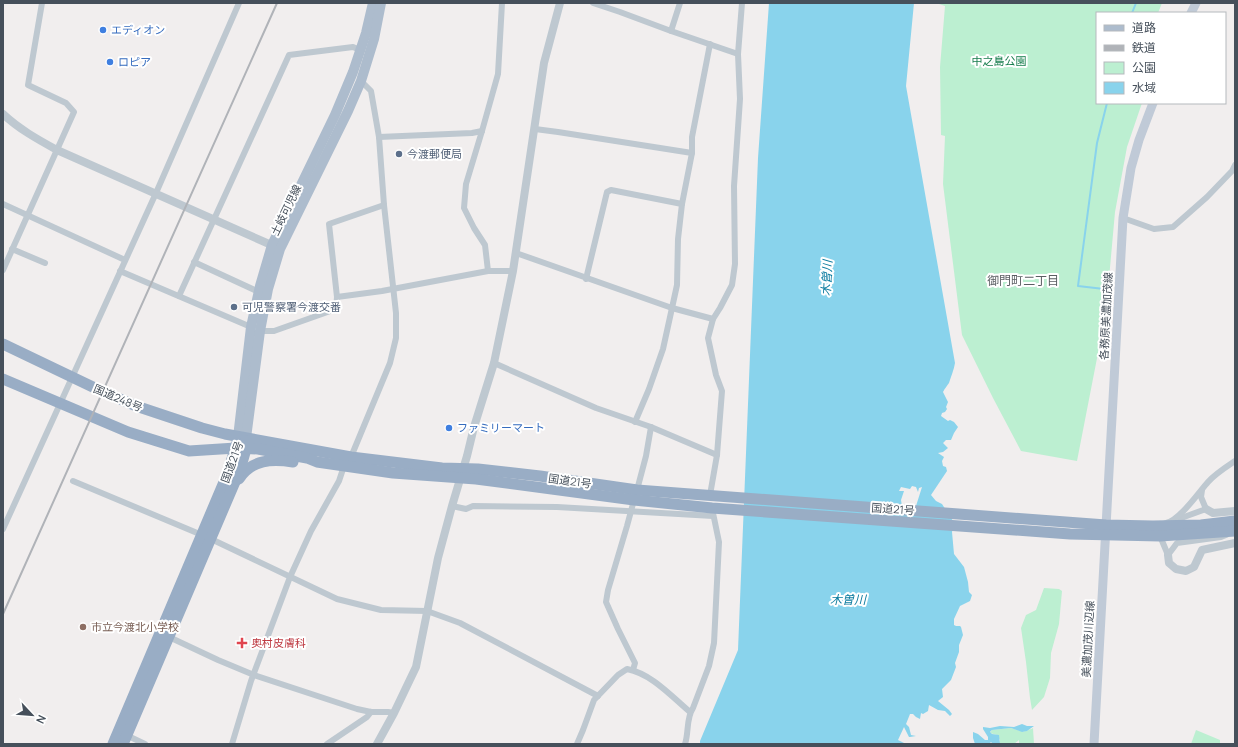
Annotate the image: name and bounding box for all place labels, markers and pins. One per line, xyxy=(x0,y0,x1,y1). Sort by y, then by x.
place label: エディオン xyxy=(111,22,165,37)
marker: エディオン xyxy=(98,25,108,35)
place label: ロピア xyxy=(118,54,151,69)
marker: ロピア xyxy=(105,57,115,67)
place label: 今渡郵便局 xyxy=(407,146,462,161)
marker: 今渡郵便局 xyxy=(394,149,404,159)
place label: 可児警察署今渡交番 xyxy=(242,299,341,314)
marker: 可児警察署今渡交番 xyxy=(229,302,239,312)
place label: ファミリーマート xyxy=(457,420,545,435)
marker: ファミリーマート xyxy=(444,423,454,433)
place label: 市立今渡北小学校 xyxy=(91,619,179,634)
marker: 市立今渡北小学校 xyxy=(78,622,88,632)
place label: 奥村皮膚科 xyxy=(251,635,306,650)
marker: 奥村皮膚科 xyxy=(236,637,248,649)

